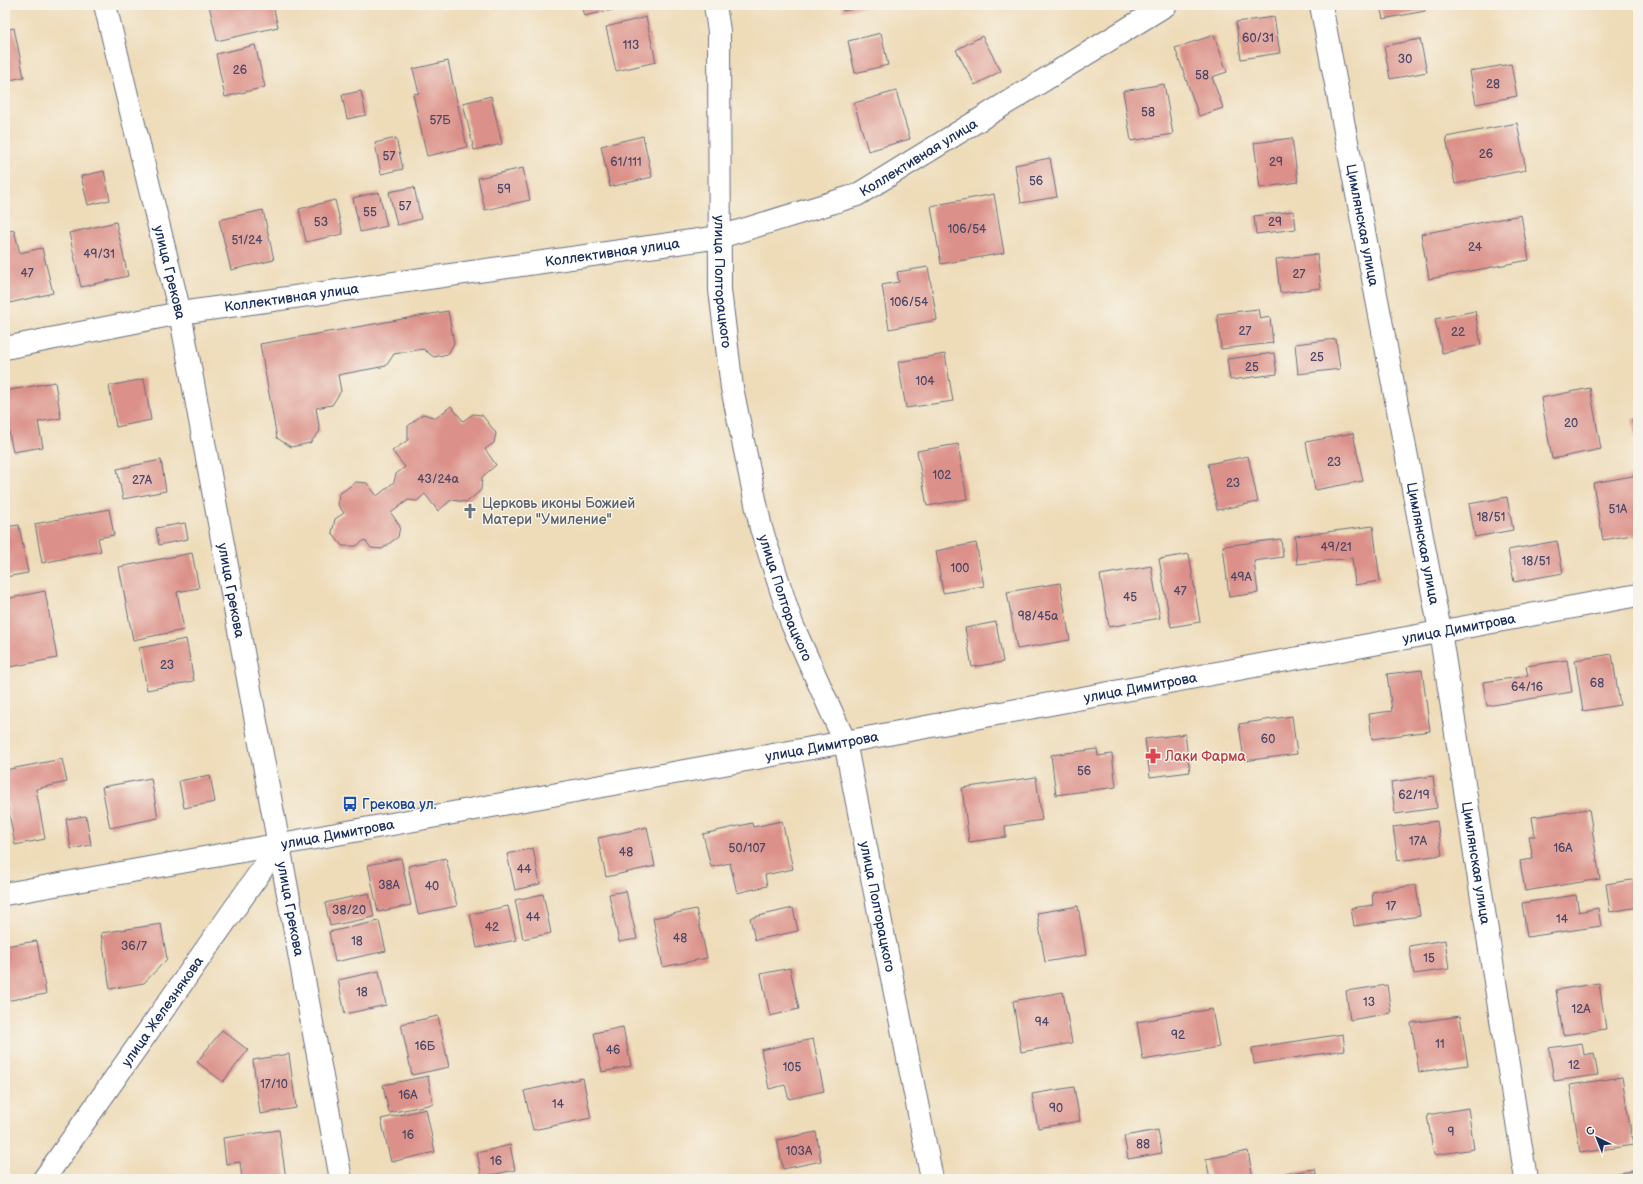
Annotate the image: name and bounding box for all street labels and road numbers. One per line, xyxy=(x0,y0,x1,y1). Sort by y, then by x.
street label: Коллективная улица xyxy=(856,115,981,201)
street label: Цимлянская улица xyxy=(1342,163,1382,288)
street label: улица Полторацкого xyxy=(711,215,735,349)
street label: улица Грекова xyxy=(150,224,189,321)
street label: Коллективная улица xyxy=(544,235,681,271)
street label: Коллективная улица xyxy=(223,280,361,316)
street label: Цимлянская улица xyxy=(1403,481,1443,607)
street label: улица Полторацкого xyxy=(755,533,816,664)
street label: улица Грекова xyxy=(214,542,248,640)
street label: улица Димитрова xyxy=(1401,610,1518,647)
street label: улица Димитрова xyxy=(1082,669,1199,707)
street label: улица Димитрова xyxy=(764,728,880,765)
street label: Цимлянская улица xyxy=(1458,800,1494,926)
street label: улица Димитрова xyxy=(280,816,396,853)
street label: улица Полторацкого xyxy=(856,840,899,974)
street label: улица Грекова xyxy=(273,860,308,958)
street label: улица Железнякова xyxy=(118,953,208,1070)

